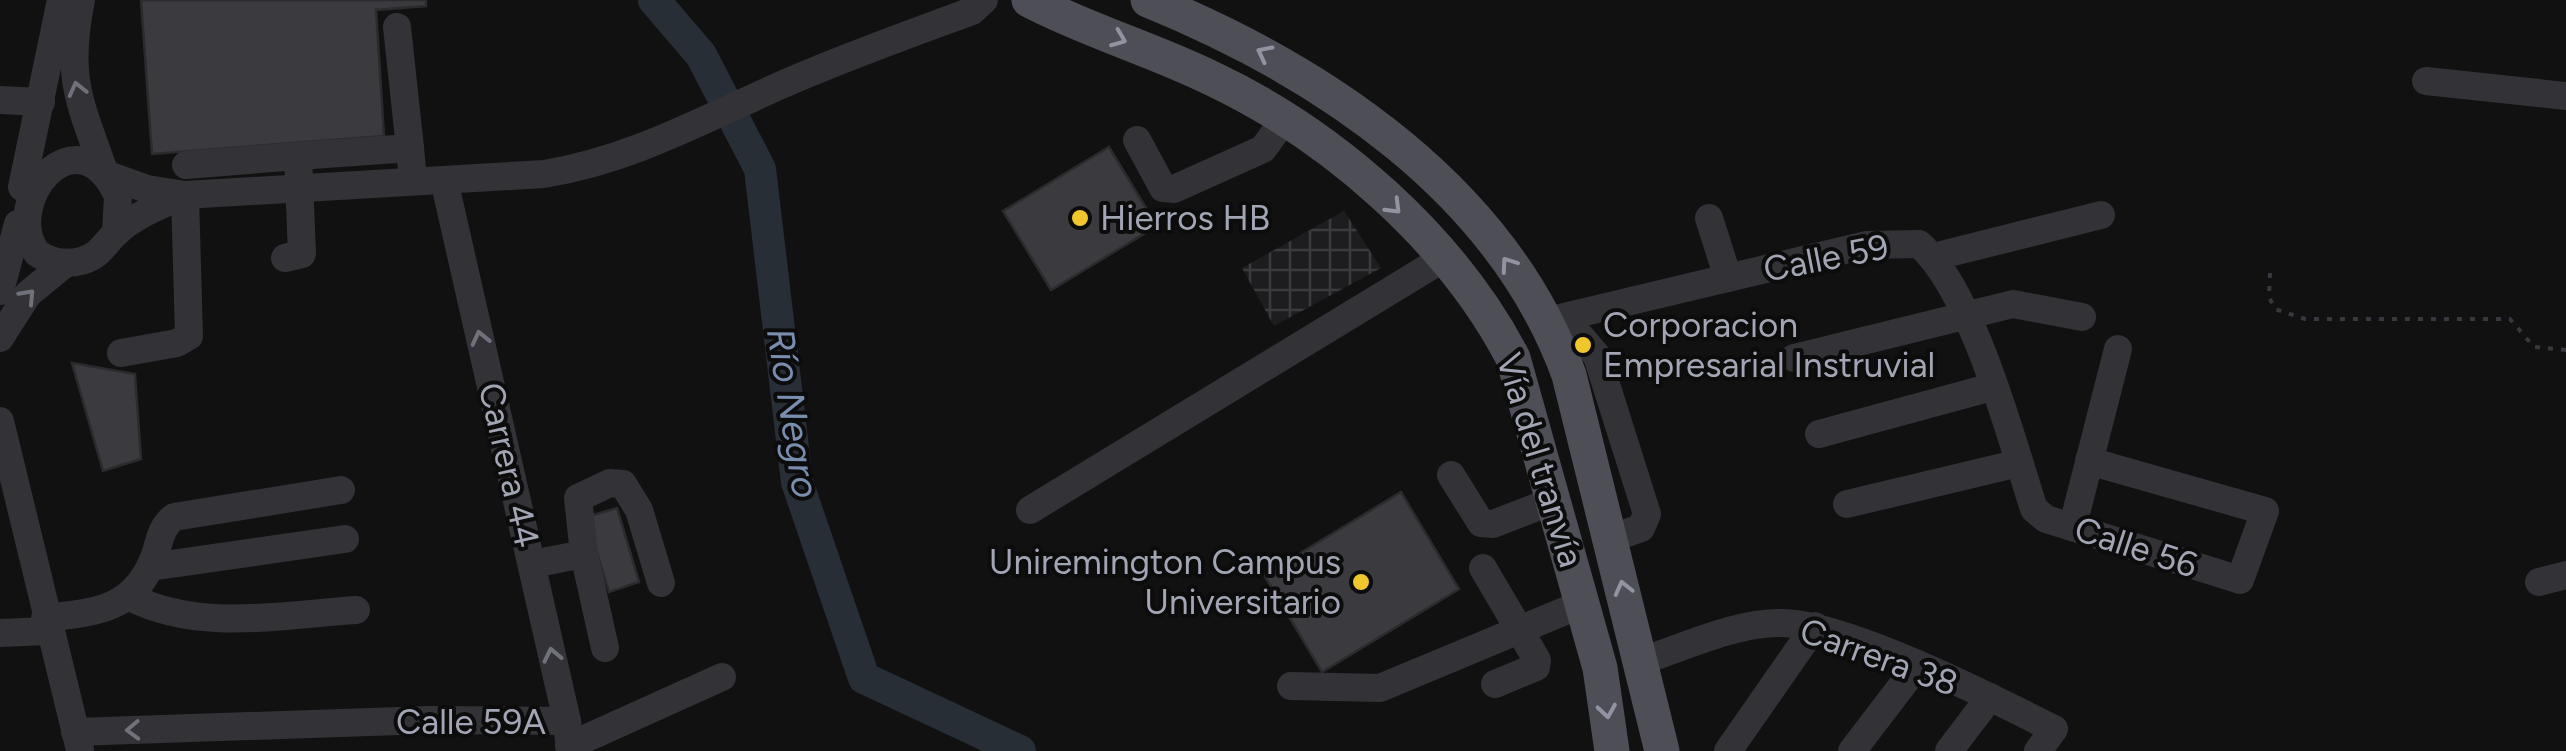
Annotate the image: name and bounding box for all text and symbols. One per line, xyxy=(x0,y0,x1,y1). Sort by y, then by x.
one-way arrow xyxy=(1109,27,1127,47)
one-way arrow xyxy=(1257,46,1275,65)
one-way arrow xyxy=(68,81,89,98)
one-way arrow xyxy=(1382,196,1400,214)
place label: Hierros HB xyxy=(1100,197,1270,239)
marker: Hierros HB xyxy=(1069,207,1091,229)
street label: Calle 59 xyxy=(1760,225,1892,291)
one-way arrow xyxy=(1502,256,1520,275)
one-way arrow xyxy=(16,290,34,308)
place label: Corporacion Empresarial Instruvial xyxy=(1603,304,1935,386)
water label: Río Negro xyxy=(757,325,829,501)
one-way arrow xyxy=(471,330,492,347)
marker: Corporacion Empresarial Instruvial xyxy=(1572,334,1594,356)
street label: Vía del tranvía xyxy=(1488,348,1592,572)
street label: Carrera 44 xyxy=(470,379,548,551)
street label: Calle 56 xyxy=(2070,508,2202,586)
place label: Uniremington Campus Universitario xyxy=(989,541,1341,623)
marker: Uniremington Campus Universitario xyxy=(1350,571,1372,593)
one-way arrow xyxy=(1614,580,1635,597)
street label: Carrera 38 xyxy=(1794,609,1964,705)
one-way arrow xyxy=(543,647,564,664)
street label: Calle 59A xyxy=(396,701,546,743)
one-way arrow xyxy=(1596,703,1617,719)
one-way arrow xyxy=(124,720,140,741)

